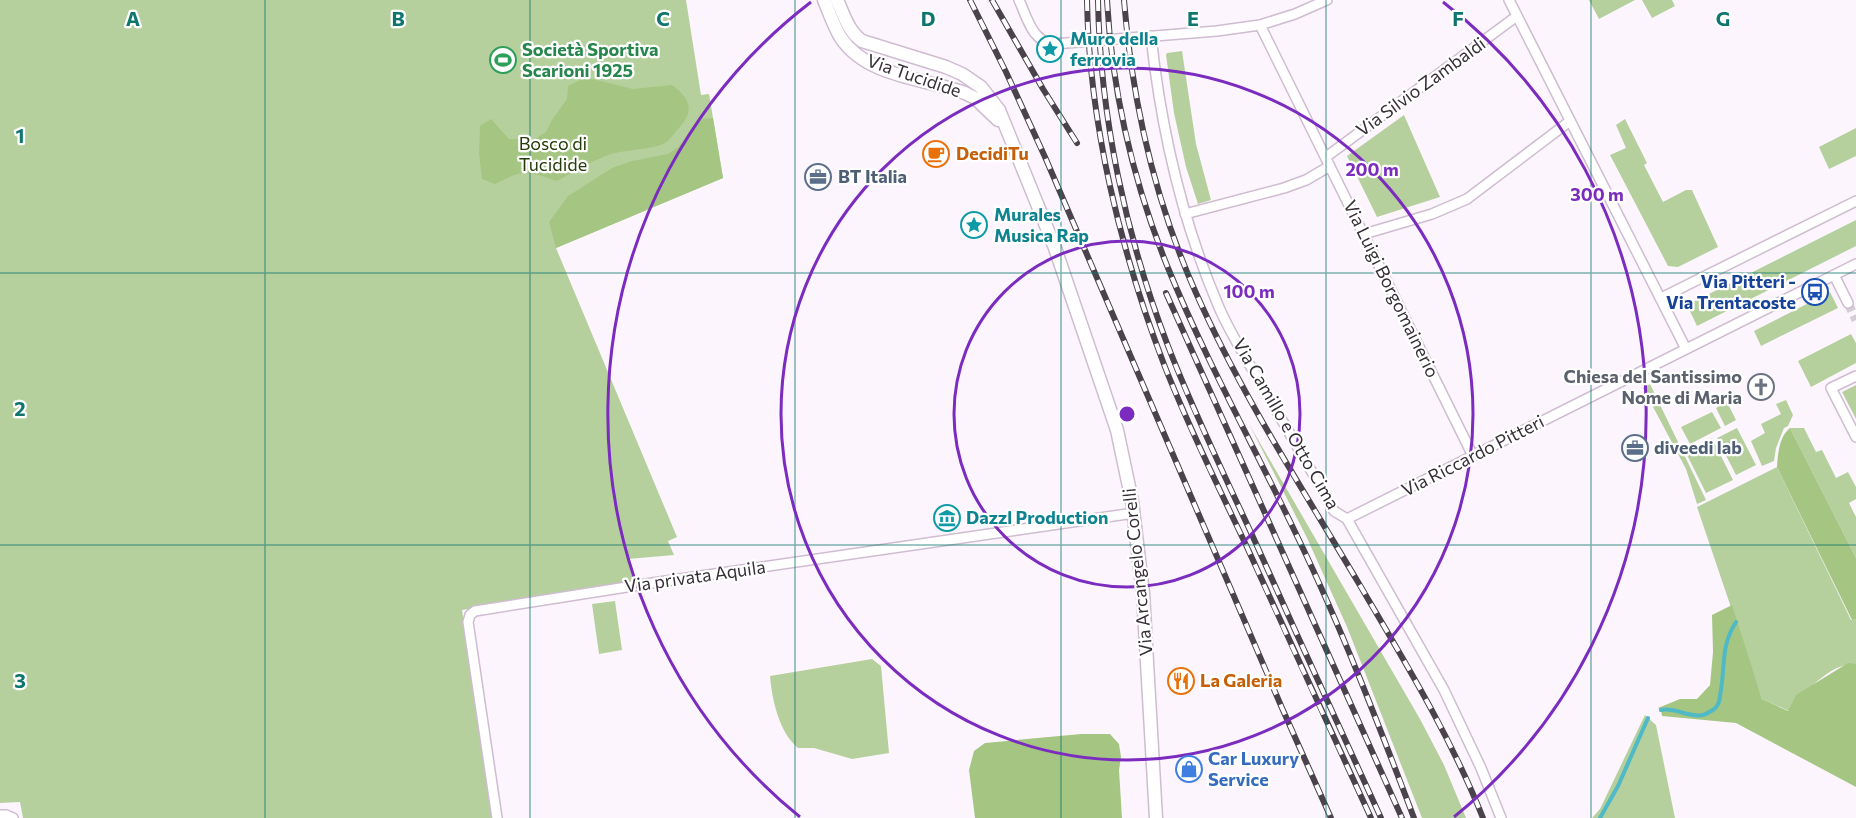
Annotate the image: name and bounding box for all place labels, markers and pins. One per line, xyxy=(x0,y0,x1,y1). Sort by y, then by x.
place label: Muro della ferrovia xyxy=(1070,27,1158,70)
place icon: Muro della ferrovia xyxy=(1035,34,1065,64)
place label: Società Sportiva Scarioni 1925 xyxy=(522,38,658,81)
sports icon: Società Sportiva Scarioni 1925 xyxy=(488,45,518,75)
cafe icon: DecidiTu xyxy=(921,139,951,169)
place label: DecidiTu xyxy=(956,142,1029,164)
office icon: BT Italia xyxy=(803,162,833,192)
place label: BT Italia xyxy=(838,165,907,187)
place label: Murales Musica Rap xyxy=(994,203,1089,246)
place icon: Murales Musica Rap xyxy=(959,210,989,240)
place label: Via Pitteri - Via Trentacoste xyxy=(1666,270,1796,313)
bus stop icon: Via Pitteri - Via Trentacoste xyxy=(1800,277,1830,307)
place label: Chiesa del Santissimo Nome di Maria xyxy=(1564,365,1742,408)
church icon: Chiesa del Santissimo Nome di Maria xyxy=(1746,372,1776,402)
centre of rings xyxy=(1117,404,1137,424)
office icon: diveedi lab xyxy=(1620,433,1650,463)
place label: diveedi lab xyxy=(1654,436,1742,458)
museum icon: Dazzl Production xyxy=(932,503,962,533)
place label: Dazzl Production xyxy=(966,506,1109,528)
restaurant icon: La Galeria xyxy=(1166,666,1196,696)
place label: La Galeria xyxy=(1200,669,1282,691)
place label: Car Luxury Service xyxy=(1208,747,1299,790)
shop icon: Car Luxury Service xyxy=(1174,754,1204,784)

